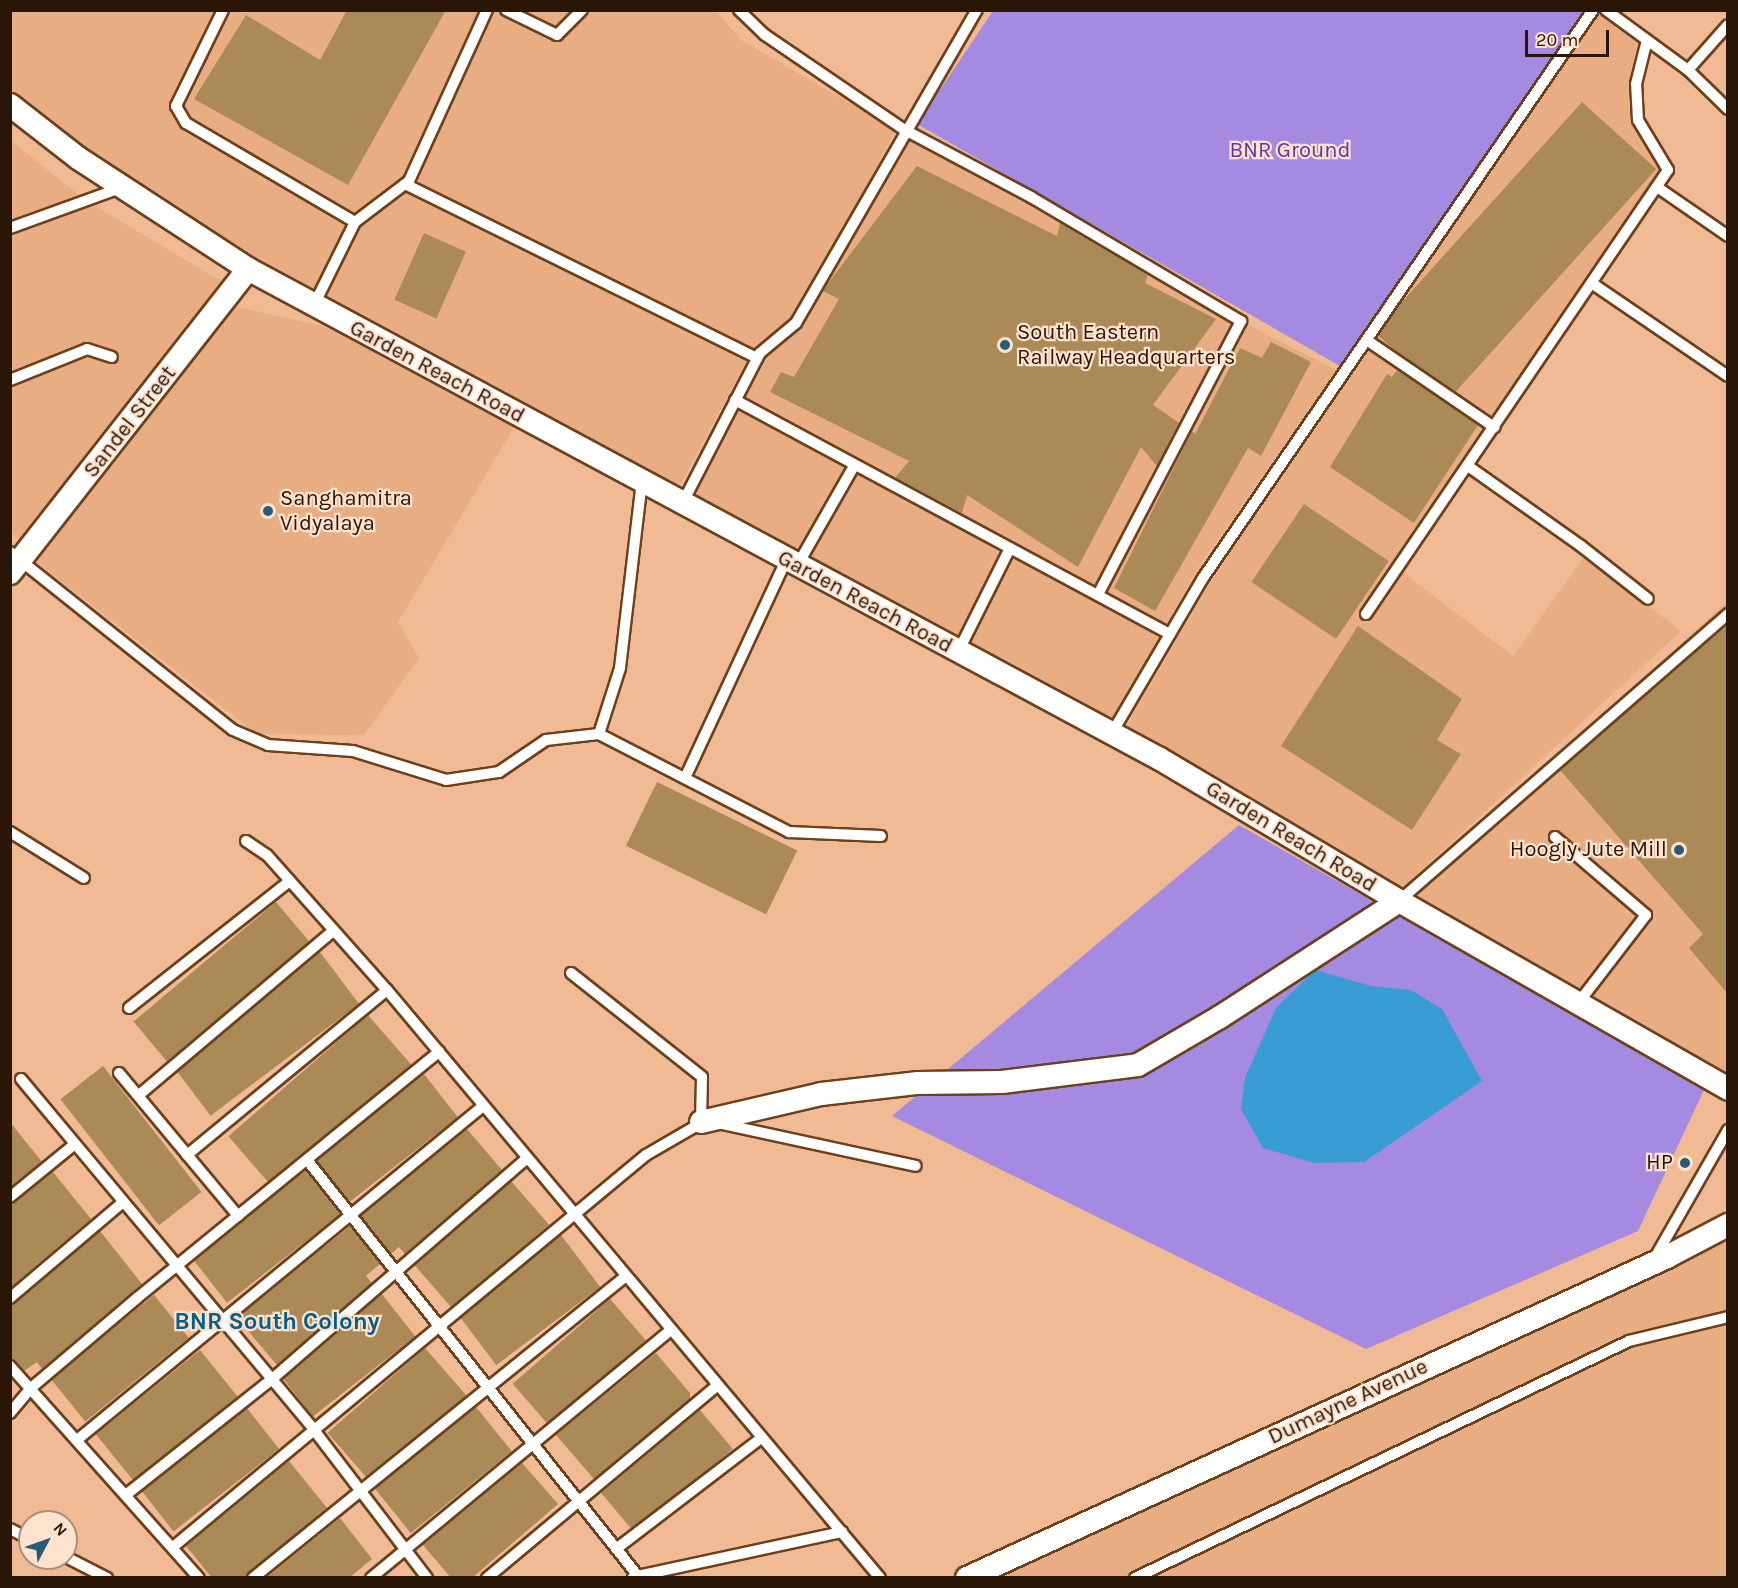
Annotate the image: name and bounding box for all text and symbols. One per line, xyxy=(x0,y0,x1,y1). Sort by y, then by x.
scale bar xyxy=(1528,18,1612,56)
text: 20 m xyxy=(1536,29,1578,51)
park label: BNR Ground xyxy=(1229,138,1351,164)
street label: Garden Reach Road xyxy=(345,315,529,429)
place label: South Eastern Railway Headquarters xyxy=(1017,319,1235,370)
marker: South Eastern Railway Headquarters xyxy=(998,338,1012,352)
street label: Sandel Street xyxy=(78,361,182,483)
place label: Sanghamitra Vidyalaya xyxy=(280,485,412,536)
marker: Sanghamitra Vidyalaya xyxy=(261,504,275,518)
street label: Garden Reach Road xyxy=(773,545,957,659)
street label: Garden Reach Road xyxy=(1201,776,1381,898)
place label: Hoogly Jute Mill xyxy=(1510,837,1667,863)
marker: Hoogly Jute Mill xyxy=(1672,843,1686,857)
place label: HP xyxy=(1646,1150,1673,1176)
marker: HP xyxy=(1678,1156,1692,1170)
district label: BNR South Colony xyxy=(174,1308,380,1336)
street label: Dumayne Avenue xyxy=(1264,1353,1432,1451)
north arrow xyxy=(18,1510,78,1570)
text: N xyxy=(50,1519,71,1540)

